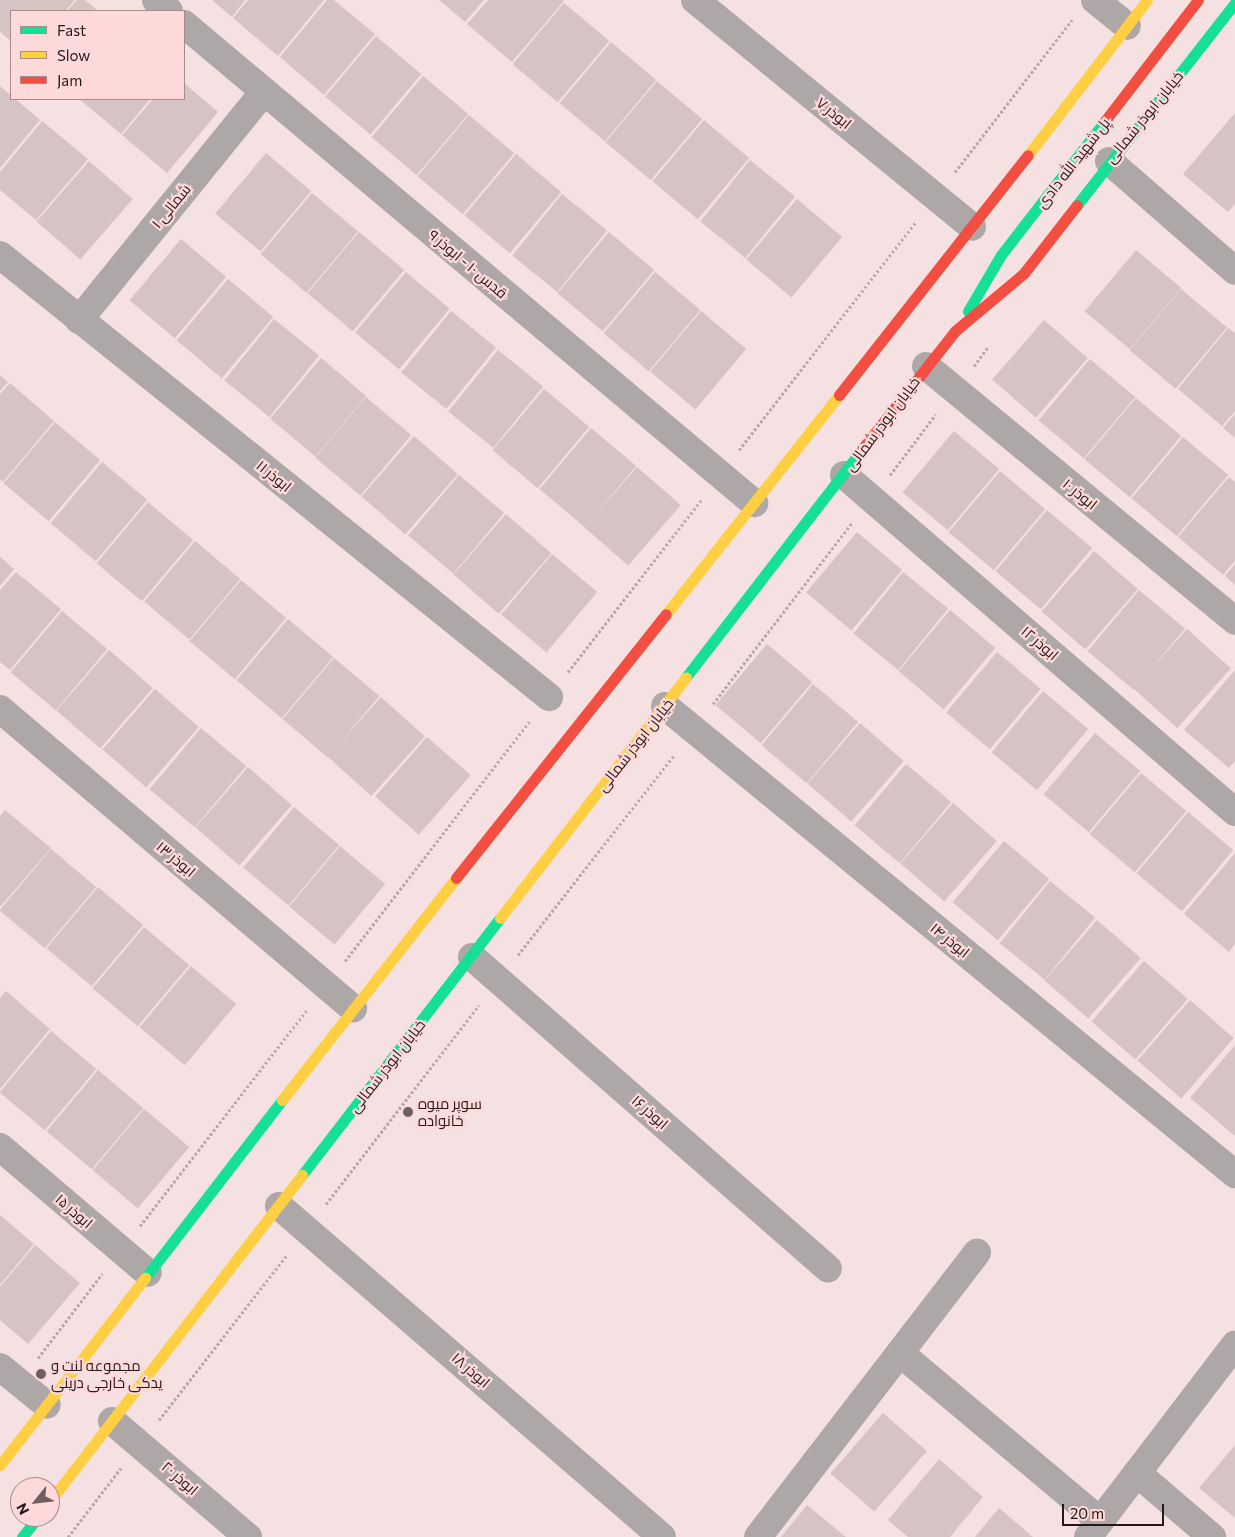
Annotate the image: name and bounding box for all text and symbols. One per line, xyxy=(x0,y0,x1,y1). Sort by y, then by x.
legend xyxy=(10,10,185,100)
text: Fast xyxy=(57,21,86,39)
text: Slow xyxy=(57,46,90,64)
street label: خیابان ابوذر شمالی xyxy=(1101,67,1187,167)
text: Jam xyxy=(57,71,82,89)
street label: ابوذر ۷ xyxy=(813,93,855,133)
street label: پل شهید الله دادی xyxy=(1032,114,1114,212)
street label: شمالی ۱ xyxy=(148,180,194,232)
street label: قدس ۱۰ - ابوذر ۹ xyxy=(425,226,511,302)
street label: خیابان ابوذر شمالی xyxy=(841,373,923,475)
street label: ابوذر ۱۱ xyxy=(253,456,295,496)
street label: ابوذر ۱۰ xyxy=(1059,475,1101,513)
street label: ابوذر ۱۲ xyxy=(1018,622,1062,664)
street label: خیابان ابوذر شمالی xyxy=(593,695,677,795)
street label: ابوذر ۱۳ xyxy=(153,837,199,881)
street label: ابوذر ۱۴ xyxy=(927,919,973,961)
street label: خیابان ابوذر شمالی xyxy=(345,1016,429,1116)
street label: ابوذر ۱۶ xyxy=(628,1091,672,1133)
place label: سوپر میوه خانواده xyxy=(418,1094,482,1129)
marker: سوپر میوه خانواده xyxy=(402,1106,414,1118)
street label: ابوذر ۱۵ xyxy=(52,1190,96,1232)
street label: ابوذر ۱۸ xyxy=(448,1349,494,1391)
place label: مجموعه لنت و یدکی خارجی درینی xyxy=(51,1356,163,1391)
marker: مجموعه لنت و یدکی خارجی درینی xyxy=(35,1368,47,1380)
street label: ابوذر ۲۰ xyxy=(158,1457,202,1499)
north arrow xyxy=(10,1477,60,1527)
scale bar xyxy=(1065,1494,1168,1526)
text: N xyxy=(12,1500,32,1518)
text: 20 m xyxy=(1070,1504,1104,1522)

